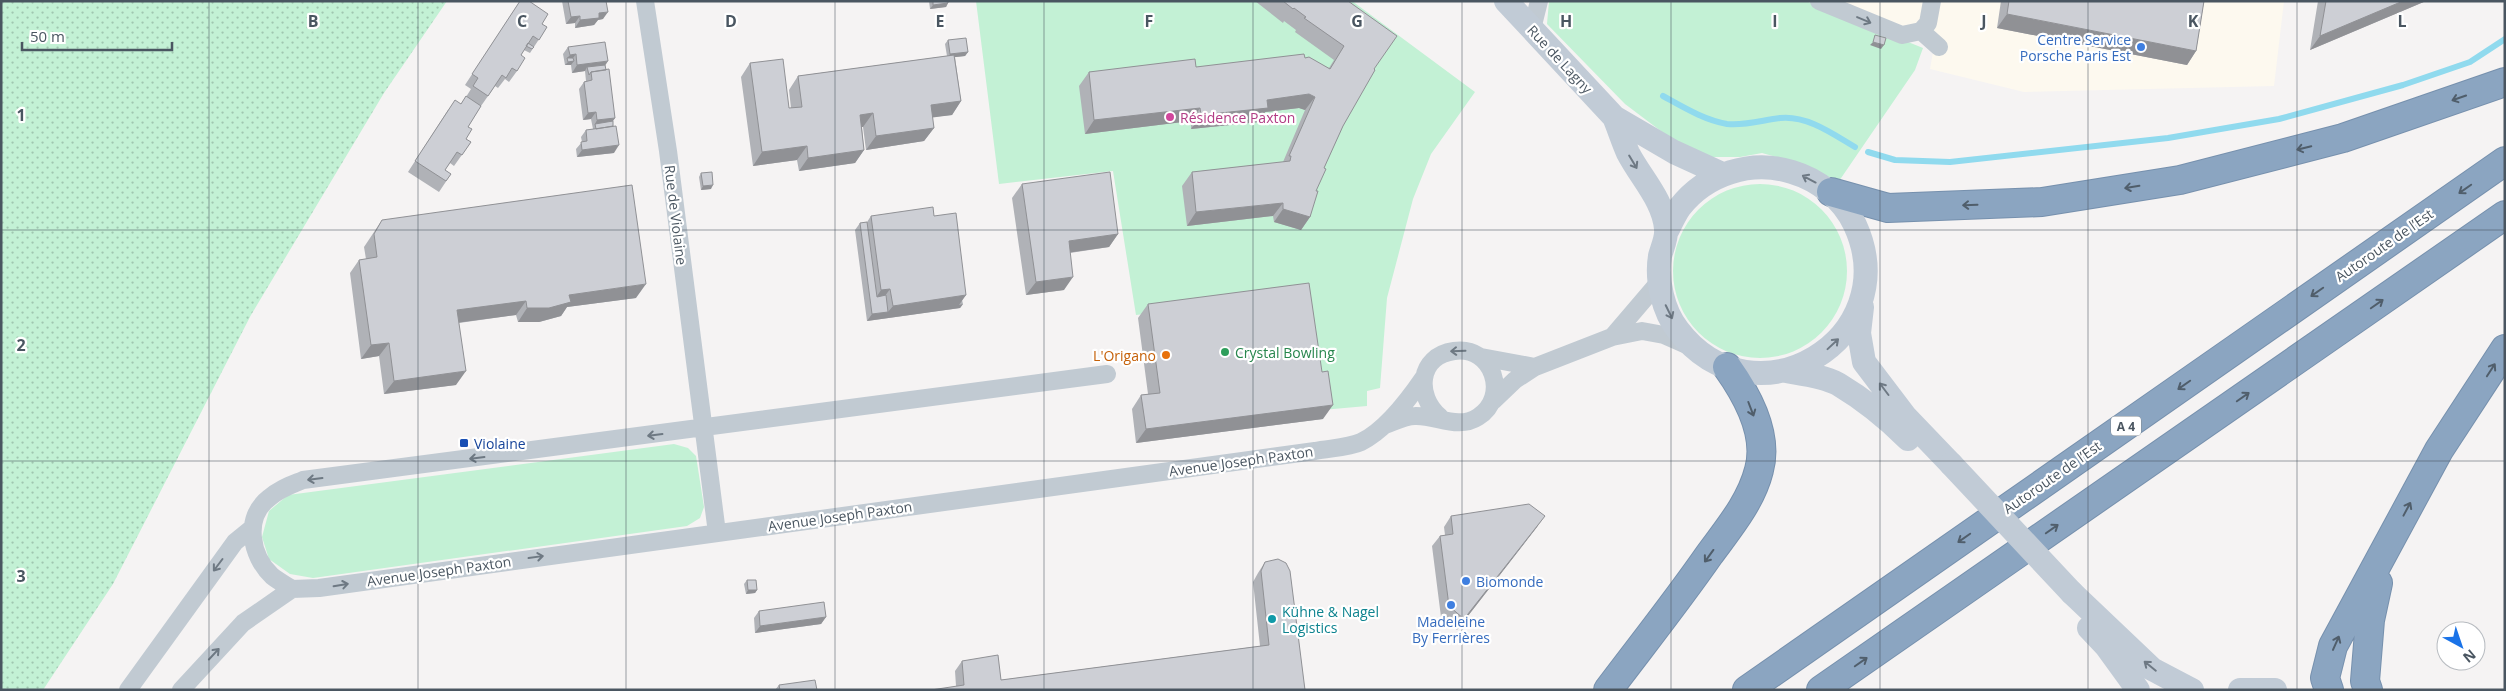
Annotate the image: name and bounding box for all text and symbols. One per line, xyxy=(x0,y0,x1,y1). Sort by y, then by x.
text: B xyxy=(308,10,318,32)
text: C xyxy=(517,10,527,32)
text: D xyxy=(725,10,737,32)
text: E xyxy=(936,10,945,32)
text: F xyxy=(1145,10,1153,32)
text: G xyxy=(1351,10,1363,32)
text: H xyxy=(1560,10,1572,32)
text: I xyxy=(1772,10,1778,32)
text: J xyxy=(1979,10,1987,32)
text: K xyxy=(2188,10,2199,32)
text: L xyxy=(2397,10,2407,32)
one-way arrow xyxy=(1857,16,1872,25)
scale bar xyxy=(22,20,172,52)
street label: Rue de Lagny xyxy=(1523,21,1597,98)
text: 50 m xyxy=(30,26,65,46)
place label: Centre Service Porsche Paris Est xyxy=(2020,30,2131,65)
marker: Centre Service Porsche Paris Est xyxy=(2135,41,2147,53)
one-way arrow xyxy=(2451,94,2467,103)
text: 1 xyxy=(16,104,26,126)
place label: Résidence Paxton xyxy=(1180,108,1295,127)
marker: Résidence Paxton xyxy=(1164,111,1176,123)
one-way arrow xyxy=(2297,144,2313,153)
one-way arrow xyxy=(1629,154,1639,168)
street label: Rue de Violaine xyxy=(660,164,692,266)
one-way arrow xyxy=(1802,174,1817,183)
one-way arrow xyxy=(2124,183,2140,193)
one-way arrow xyxy=(2458,184,2472,194)
one-way arrow xyxy=(1963,200,1979,209)
street label: Autoroute de l’Est xyxy=(2331,204,2437,286)
one-way arrow xyxy=(2310,287,2324,297)
one-way arrow xyxy=(2370,299,2384,309)
one-way arrow xyxy=(1664,305,1674,320)
text: 2 xyxy=(16,334,26,356)
one-way arrow xyxy=(1827,338,1839,350)
place label: Crystal Bowling xyxy=(1235,343,1335,362)
place label: L'Origano xyxy=(1093,346,1156,365)
marker: Crystal Bowling xyxy=(1219,346,1231,358)
one-way arrow xyxy=(1450,346,1466,356)
marker: L'Origano xyxy=(1160,349,1172,361)
one-way arrow xyxy=(2486,364,2496,378)
one-way arrow xyxy=(2177,380,2191,390)
one-way arrow xyxy=(1879,382,1889,396)
one-way arrow xyxy=(2236,392,2250,402)
one-way arrow xyxy=(1747,401,1756,417)
road number: A 4 xyxy=(2111,416,2141,436)
one-way arrow xyxy=(647,430,663,440)
place label: Violaine xyxy=(474,434,526,453)
street label: Autoroute de l’Est xyxy=(1999,436,2105,518)
marker: Violaine xyxy=(458,437,470,449)
street label: Avenue Joseph Paxton xyxy=(1168,441,1314,481)
one-way arrow xyxy=(469,453,485,463)
one-way arrow xyxy=(308,474,324,484)
street label: Avenue Joseph Paxton xyxy=(767,496,913,536)
one-way arrow xyxy=(2402,502,2412,517)
one-way arrow xyxy=(2045,524,2059,534)
one-way arrow xyxy=(1958,533,1972,543)
one-way arrow xyxy=(1704,549,1714,563)
street label: Avenue Joseph Paxton xyxy=(366,551,512,591)
one-way arrow xyxy=(528,552,544,562)
one-way arrow xyxy=(213,558,223,572)
text: 3 xyxy=(16,565,26,587)
place label: Biomonde xyxy=(1476,572,1544,591)
marker: Biomonde xyxy=(1460,575,1472,587)
one-way arrow xyxy=(332,580,348,590)
marker: Madeleine By Ferrières xyxy=(1445,599,1457,611)
place label: Kühne & Nagel Logistics xyxy=(1282,602,1379,637)
place label: Madeleine By Ferrières xyxy=(1412,612,1490,647)
marker: Kühne & Nagel Logistics xyxy=(1266,613,1278,625)
north arrow xyxy=(2436,621,2486,671)
one-way arrow xyxy=(2331,636,2341,651)
text: N xyxy=(2459,645,2480,667)
one-way arrow xyxy=(208,647,220,660)
one-way arrow xyxy=(1854,657,1868,667)
one-way arrow xyxy=(2143,660,2156,671)

